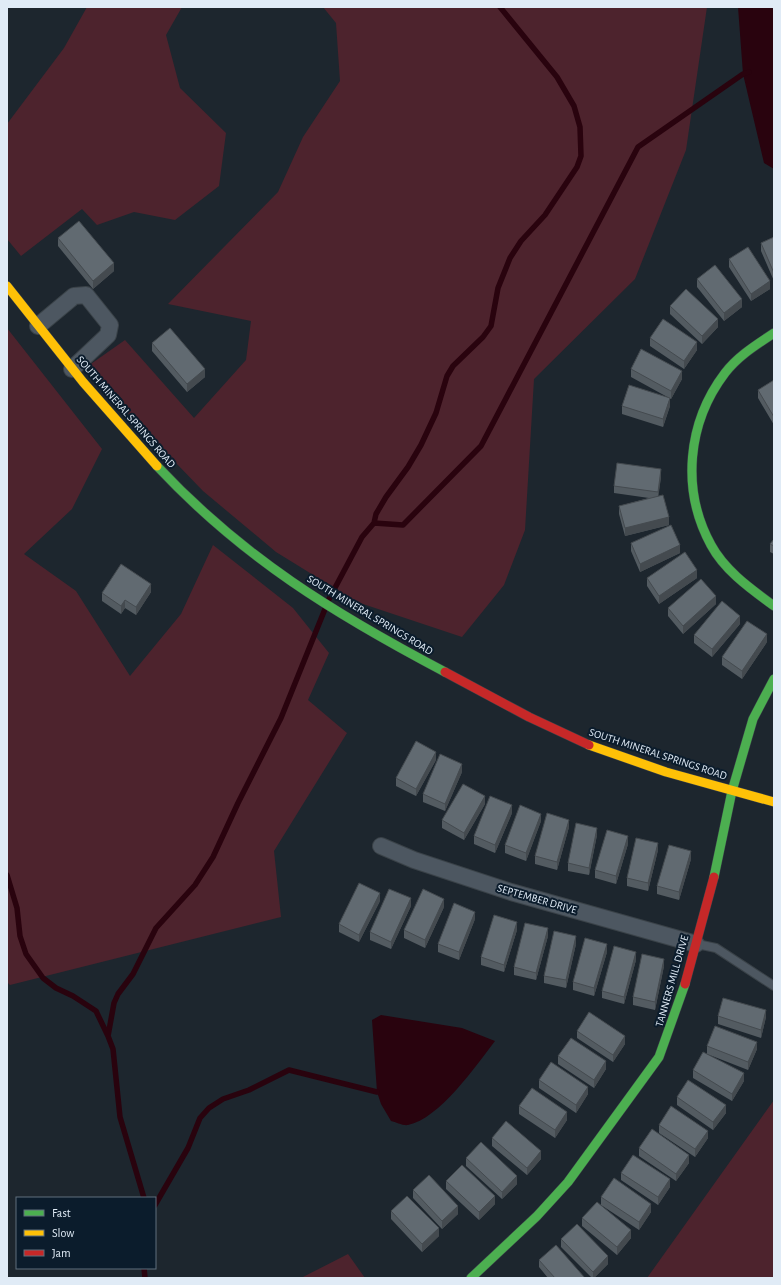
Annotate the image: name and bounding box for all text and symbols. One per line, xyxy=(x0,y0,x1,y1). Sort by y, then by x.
street label: SOUTH MINERAL SPRINGS ROAD xyxy=(75,354,177,470)
street label: SOUTH MINERAL SPRINGS ROAD xyxy=(305,573,435,657)
street label: SOUTH MINERAL SPRINGS ROAD xyxy=(588,726,728,782)
street label: SEPTEMBER DRIVE xyxy=(496,882,579,916)
street label: TANNERS MILL DRIVE xyxy=(654,933,691,1028)
legend xyxy=(16,1197,156,1269)
text: Fast xyxy=(52,1207,71,1219)
text: Slow xyxy=(52,1227,74,1239)
text: Jam xyxy=(52,1247,71,1259)

